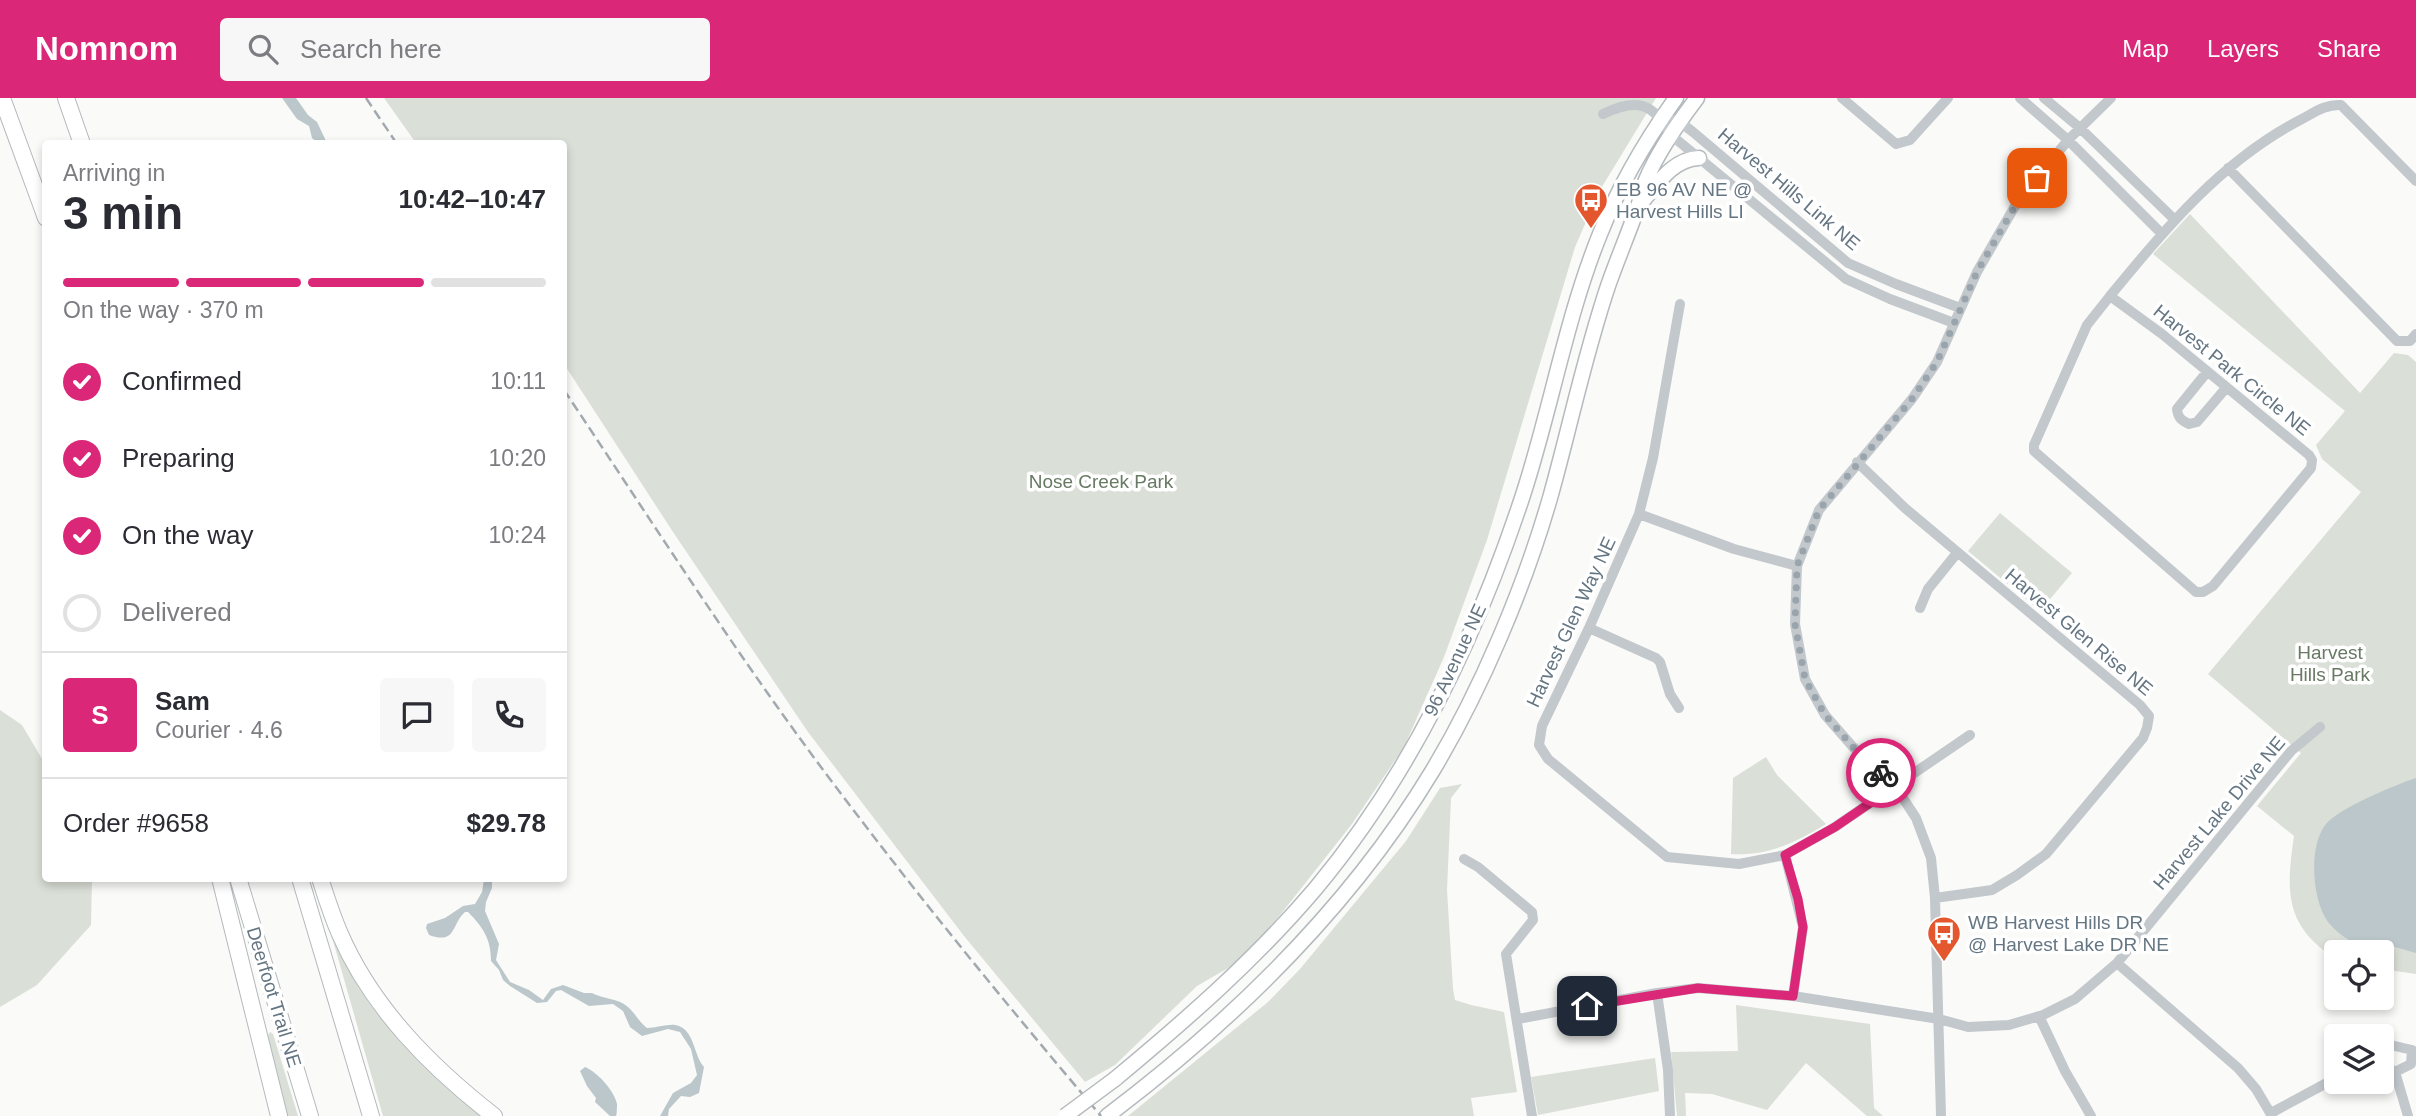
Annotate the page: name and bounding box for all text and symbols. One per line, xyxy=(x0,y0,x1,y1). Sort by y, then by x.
search box xyxy=(220,18,710,81)
text: Nomnom xyxy=(35,30,178,67)
icon: search xyxy=(244,30,282,68)
text: Search here xyxy=(300,34,442,64)
text: Map xyxy=(2122,35,2169,62)
text: Layers xyxy=(2207,35,2279,62)
text: Share xyxy=(2317,35,2381,62)
street label: Harvest Hills Link NE xyxy=(1714,124,1864,254)
pin xyxy=(2007,148,2067,208)
icon: bag xyxy=(2018,159,2056,197)
text: Arriving in xyxy=(63,160,165,186)
place label: EB 96 AV NE @ Harvest Hills LI xyxy=(1616,179,1752,222)
bus stop icon: EB 96 AV NE @ Harvest Hills LI xyxy=(1572,181,1610,230)
text: 10:42–10:47 xyxy=(399,184,546,214)
text: 3 min xyxy=(63,187,183,239)
text: On the way · 370 m xyxy=(63,297,264,323)
street label: Harvest Park Circle NE xyxy=(2149,300,2315,440)
icon: check xyxy=(63,363,101,401)
text: Confirmed xyxy=(122,366,242,396)
text: 10:11 xyxy=(490,368,546,394)
icon: check xyxy=(63,440,101,478)
text: Preparing xyxy=(122,443,235,473)
text: 10:20 xyxy=(488,445,546,471)
park label: Nose Creek Park xyxy=(1029,471,1174,492)
icon: check xyxy=(63,517,101,555)
text: On the way xyxy=(122,520,254,550)
text: 10:24 xyxy=(488,522,546,548)
street label: Harvest Glen Way NE xyxy=(1522,534,1620,710)
street label: Harvest Glen Rise NE xyxy=(2001,564,2157,700)
text: Delivered xyxy=(122,597,232,627)
street label: 96 Avenue NE xyxy=(1420,601,1490,719)
park label: Harvest Hills Park xyxy=(2290,642,2371,685)
button: chat xyxy=(380,678,454,752)
button: phone xyxy=(472,678,546,752)
text: Sam xyxy=(155,686,210,716)
text: S xyxy=(91,700,109,730)
text: Courier · 4.6 xyxy=(155,717,283,743)
street label: Harvest Lake Drive NE xyxy=(2149,732,2289,894)
courier xyxy=(1846,738,1916,808)
icon: bike xyxy=(1862,754,1900,792)
text: Order #9658 xyxy=(63,808,209,838)
text: $29.78 xyxy=(466,808,546,838)
place label: WB Harvest Hills DR @ Harvest Lake DR NE xyxy=(1968,912,2169,955)
bus stop icon: WB Harvest Hills DR @ Harvest Lake DR NE xyxy=(1925,914,1963,963)
street label: Deerfoot Trail NE xyxy=(243,924,305,1070)
map controls xyxy=(2324,940,2394,1094)
button: locate xyxy=(2324,940,2394,1010)
pin xyxy=(1557,976,1617,1036)
icon: home xyxy=(1568,987,1606,1025)
button: layers xyxy=(2324,1024,2394,1094)

